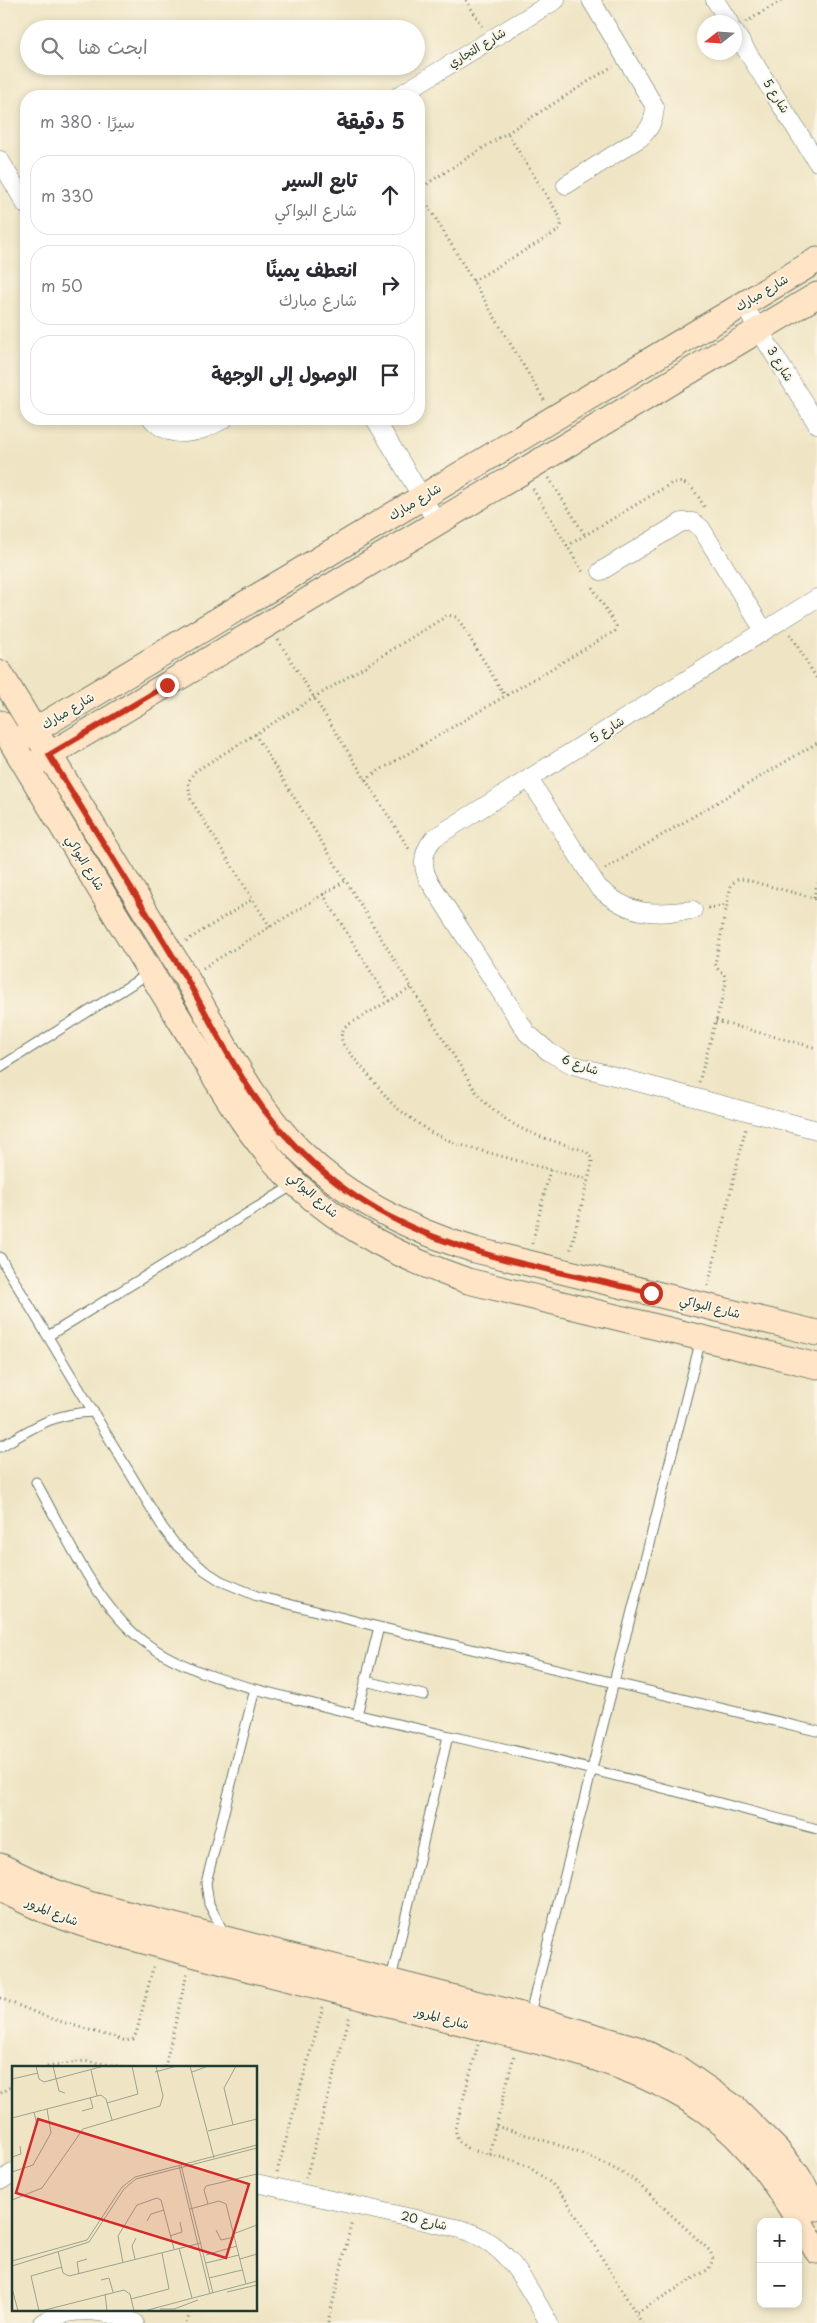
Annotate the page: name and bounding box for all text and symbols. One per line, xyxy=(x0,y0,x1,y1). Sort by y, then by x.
north arrow xyxy=(697,15,742,60)
search box xyxy=(20,20,425,75)
street label: شارع التجاري xyxy=(444,23,509,72)
text: ابحث هنا xyxy=(78,32,148,60)
icon: search xyxy=(38,34,66,62)
street label: شارع 5 xyxy=(758,75,794,117)
text: 5 دقيقة xyxy=(336,104,405,136)
text: سيرًا · 380 m xyxy=(40,109,135,133)
text: تابع السير xyxy=(283,165,357,193)
icon: ahead xyxy=(376,181,404,209)
text: 330 m xyxy=(41,183,94,207)
text: شارع البواكي xyxy=(275,197,357,221)
text: انعطف يمينًا xyxy=(266,255,357,283)
street label: شارع مبارك xyxy=(732,269,792,316)
icon: right xyxy=(376,271,404,299)
text: 50 m xyxy=(41,273,83,297)
text: شارع مبارك xyxy=(279,287,357,311)
street label: شارع 3 xyxy=(763,343,798,385)
text: الوصول إلى الوجهة xyxy=(211,359,357,387)
icon: arrive xyxy=(376,361,404,389)
street label: شارع مبارك xyxy=(385,478,445,525)
route end xyxy=(156,674,179,697)
street label: شارع مبارك xyxy=(38,687,98,734)
street label: شارع 5 xyxy=(586,712,628,748)
street label: شارع البواكي xyxy=(60,831,110,895)
street label: شارع 6 xyxy=(559,1049,601,1080)
street label: شارع البواكي xyxy=(282,1167,343,1224)
route start xyxy=(640,1282,663,1305)
street label: شارع البواكي xyxy=(677,1290,742,1325)
street label: شارع المرور xyxy=(22,1892,81,1931)
street label: شارع المرور xyxy=(412,2001,471,2034)
inset map xyxy=(12,2066,258,2310)
street label: شارع 20 xyxy=(399,2206,449,2235)
map controls xyxy=(757,2218,802,2308)
button: + xyxy=(757,2218,802,2263)
button: − xyxy=(757,2263,802,2308)

